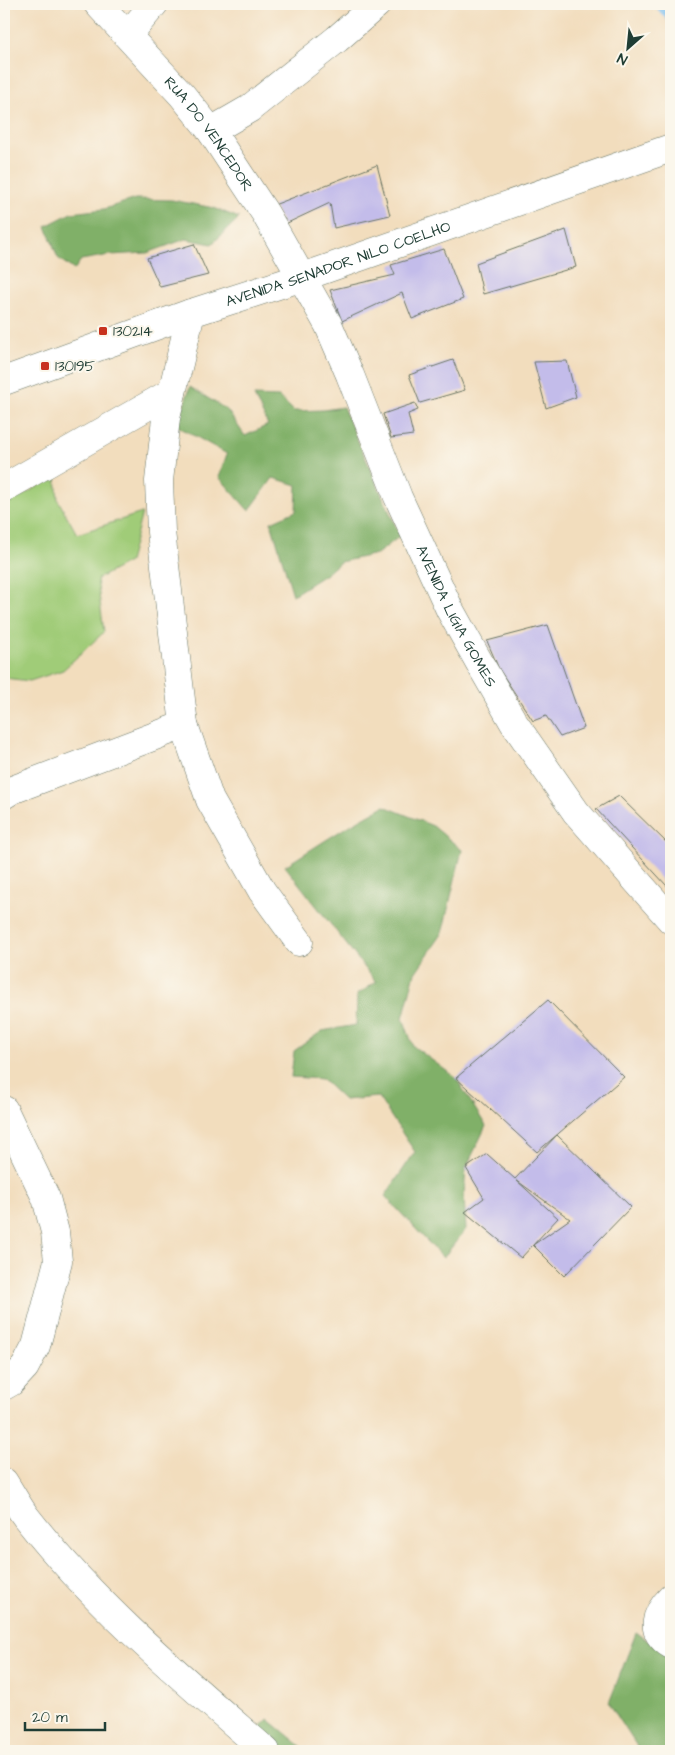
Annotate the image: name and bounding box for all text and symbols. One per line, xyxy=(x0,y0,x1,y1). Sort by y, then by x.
north arrow xyxy=(602,22,652,72)
text: N xyxy=(614,48,631,70)
street label: RUA DO VENCEDOR xyxy=(159,72,258,196)
street label: AVENIDA SENADOR NILO COELHO xyxy=(223,216,453,312)
place label: 130214 xyxy=(113,321,153,342)
marker: 130214 xyxy=(97,325,109,337)
place label: 130195 xyxy=(55,356,95,377)
marker: 130195 xyxy=(39,360,51,372)
street label: AVENIDA LIGIA GOMES xyxy=(410,542,501,691)
scale bar xyxy=(25,1700,105,1732)
text: 20 m xyxy=(32,1707,68,1728)

